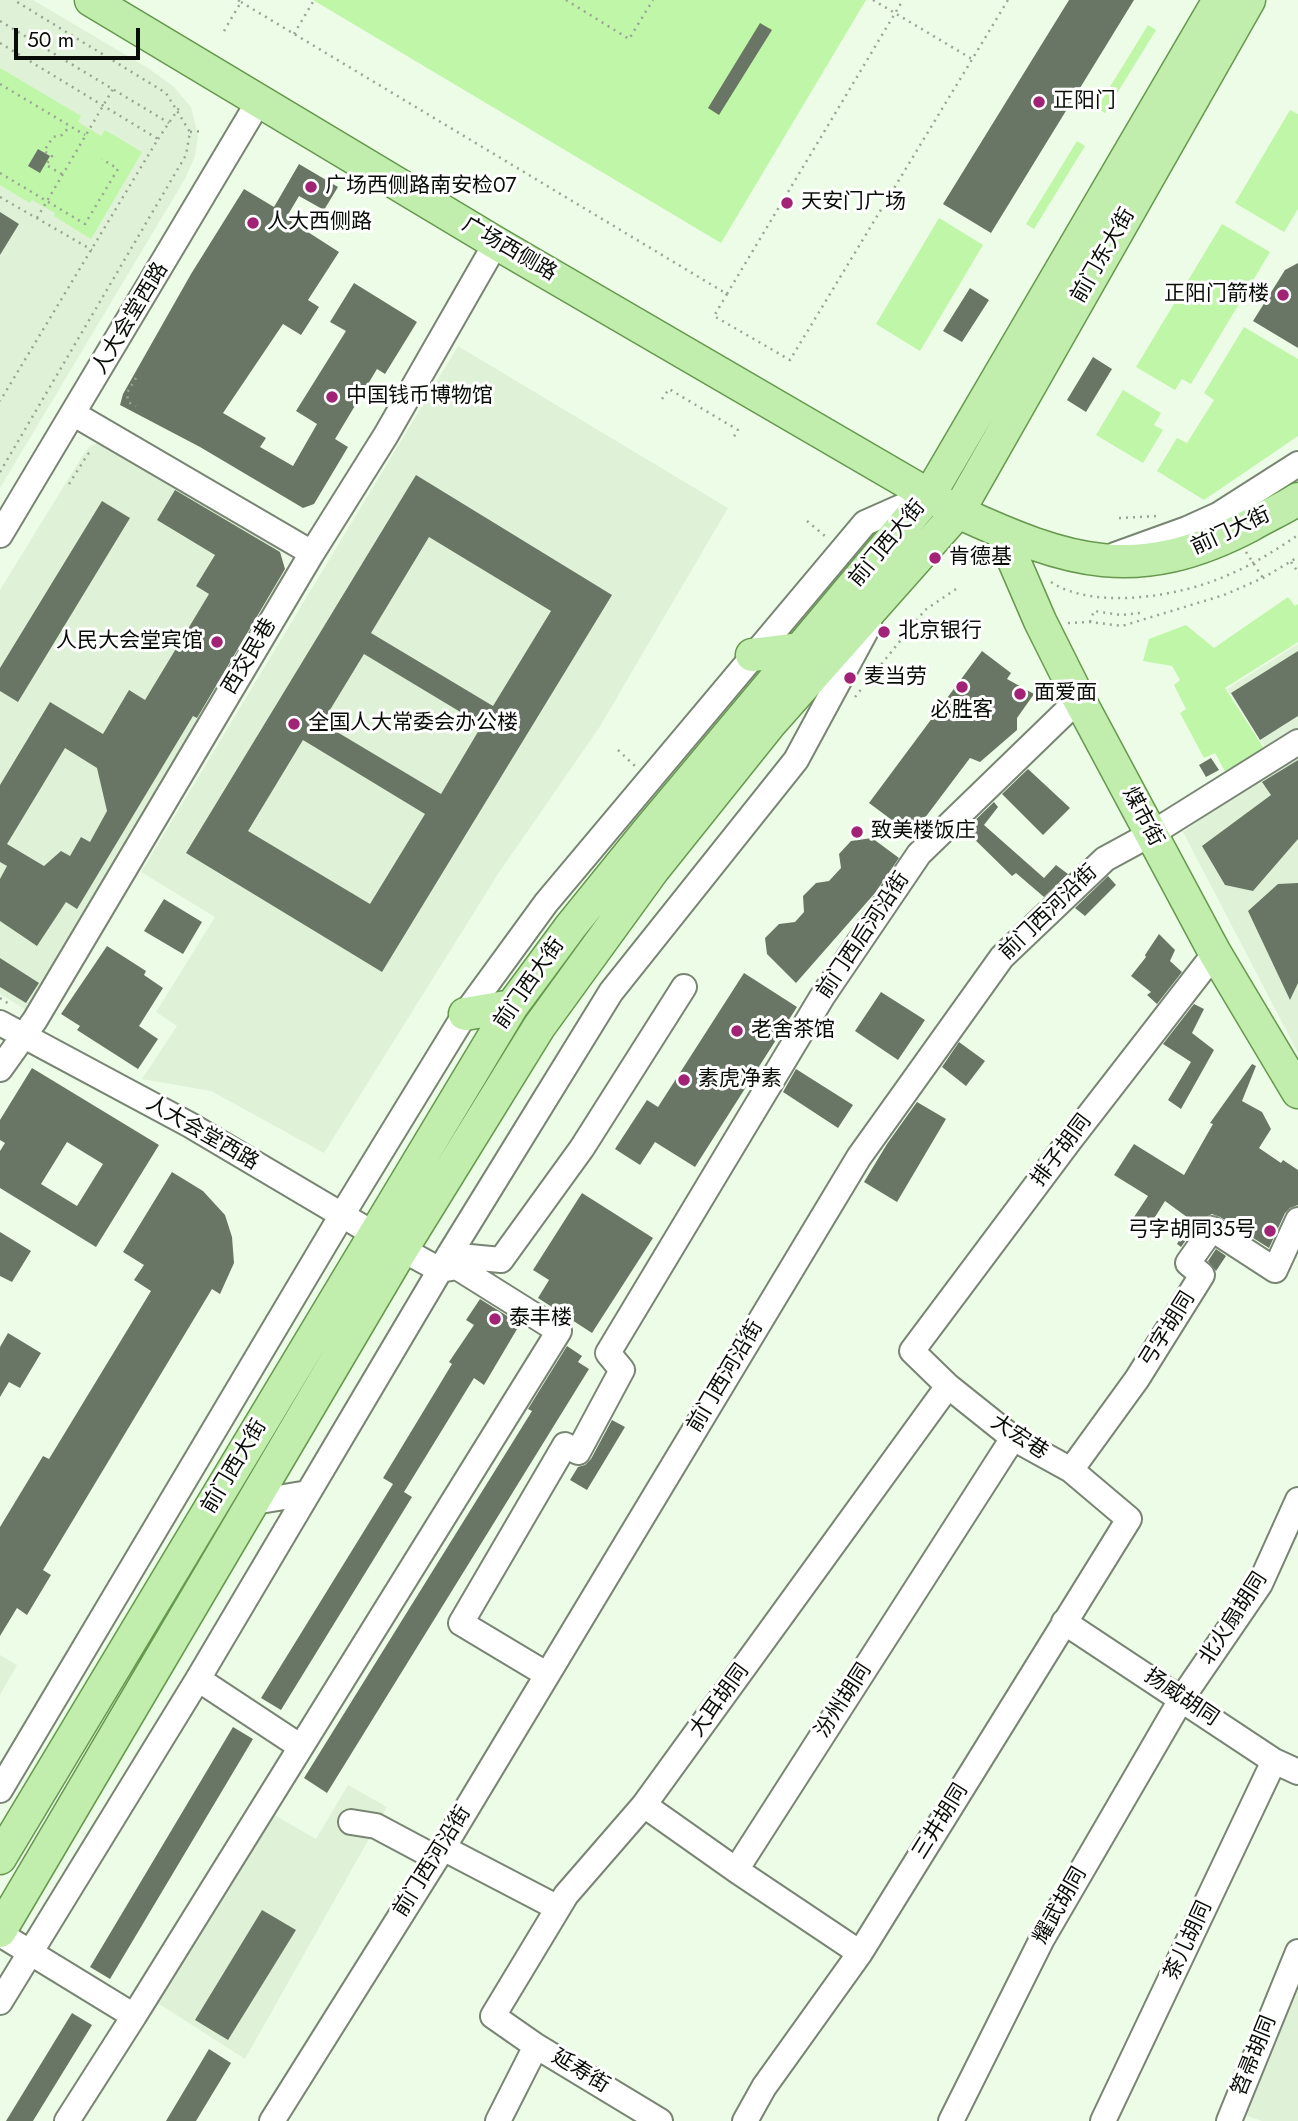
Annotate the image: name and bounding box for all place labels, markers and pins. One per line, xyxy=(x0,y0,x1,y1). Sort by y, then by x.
place label: 正阳门 xyxy=(1053,89,1116,115)
marker: 正阳门 xyxy=(1031,94,1047,110)
place label: 广场西侧路南安检07 xyxy=(325,174,517,200)
marker: 广场西侧路南安检07 xyxy=(303,179,319,195)
place label: 天安门广场 xyxy=(801,190,906,216)
marker: 天安门广场 xyxy=(779,195,795,211)
place label: 人大西侧路 xyxy=(267,210,372,236)
marker: 人大西侧路 xyxy=(245,215,261,231)
place label: 正阳门箭楼 xyxy=(1164,282,1269,308)
marker: 正阳门箭楼 xyxy=(1275,287,1291,303)
place label: 中国钱币博物馆 xyxy=(346,384,493,410)
marker: 中国钱币博物馆 xyxy=(324,389,340,405)
place label: 肯德基 xyxy=(949,545,1012,571)
marker: 肯德基 xyxy=(927,550,943,566)
place label: 北京银行 xyxy=(898,619,982,645)
marker: 北京银行 xyxy=(876,624,892,640)
place label: 人民大会堂宾馆 xyxy=(56,629,203,655)
marker: 人民大会堂宾馆 xyxy=(209,634,225,650)
place label: 麦当劳 xyxy=(864,665,927,691)
marker: 麦当劳 xyxy=(842,670,858,686)
marker: 必胜客 xyxy=(954,679,970,695)
place label: 面爱面 xyxy=(1034,681,1097,707)
marker: 面爱面 xyxy=(1012,686,1028,702)
place label: 必胜客 xyxy=(931,698,993,724)
place label: 全国人大常委会办公楼 xyxy=(308,711,518,737)
marker: 全国人大常委会办公楼 xyxy=(286,716,302,732)
place label: 致美楼饭庄 xyxy=(871,819,976,845)
marker: 致美楼饭庄 xyxy=(849,824,865,840)
place label: 老舍茶馆 xyxy=(751,1018,835,1044)
marker: 老舍茶馆 xyxy=(729,1023,745,1039)
place label: 素虎净素 xyxy=(698,1067,782,1093)
marker: 素虎净素 xyxy=(676,1072,692,1088)
place label: 弓字胡同35号 xyxy=(1128,1218,1256,1244)
marker: 弓字胡同35号 xyxy=(1262,1223,1278,1239)
place label: 泰丰楼 xyxy=(509,1306,572,1332)
marker: 泰丰楼 xyxy=(487,1311,503,1327)

